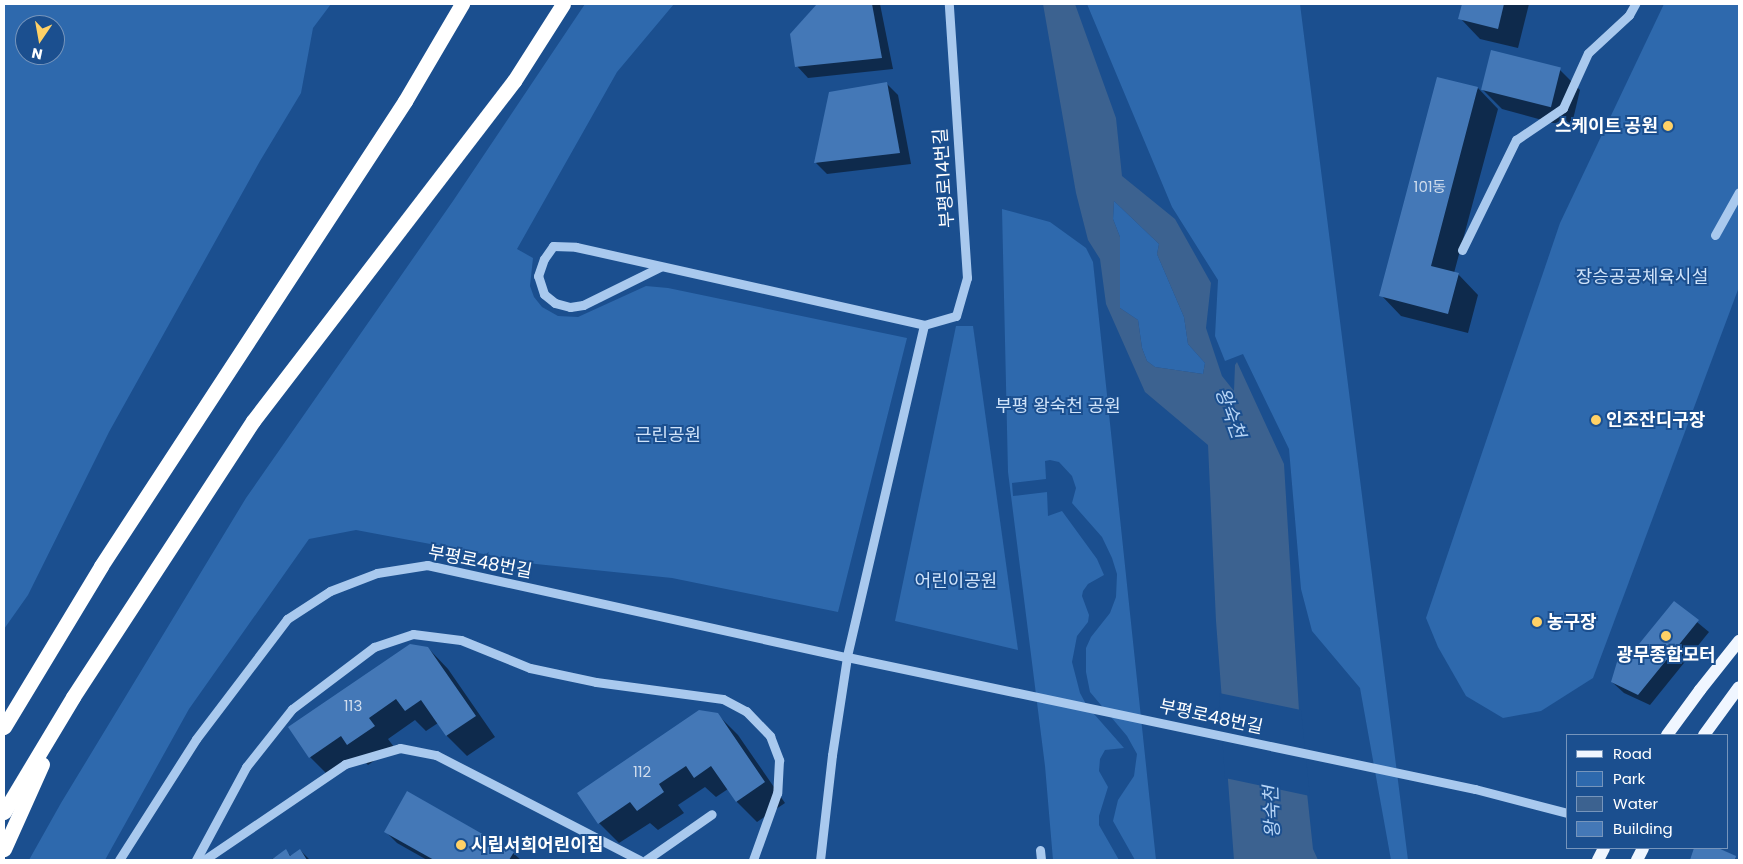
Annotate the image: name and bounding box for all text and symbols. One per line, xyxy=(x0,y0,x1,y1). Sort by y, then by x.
north arrow xyxy=(15,15,65,65)
text: N xyxy=(30,43,44,65)
place label: 스케이트 공원 xyxy=(1555,115,1658,137)
marker: 스케이트 공원 xyxy=(1662,120,1674,132)
street label: 부평로14번길 xyxy=(930,127,958,229)
house number: 101동 xyxy=(1414,178,1446,196)
park label: 장승공공체육시설 xyxy=(1576,266,1708,288)
water label: 왕숙천 xyxy=(1210,384,1250,442)
park label: 부평 왕숙천 공원 xyxy=(995,395,1121,417)
place label: 인조잔디구장 xyxy=(1606,409,1705,431)
marker: 인조잔디구장 xyxy=(1590,414,1602,426)
park label: 근린공원 xyxy=(635,424,701,446)
street label: 부평로48번길 xyxy=(426,541,534,583)
park label: 어린이공원 xyxy=(915,570,997,592)
place label: 농구장 xyxy=(1547,611,1597,633)
marker: 농구장 xyxy=(1531,616,1543,628)
marker: 광무종합모터 xyxy=(1660,630,1672,642)
place label: 광무종합모터 xyxy=(1616,644,1716,666)
street label: 부평로48번길 xyxy=(1157,695,1265,739)
house number: 113 xyxy=(344,697,362,715)
legend xyxy=(1566,734,1728,849)
text: Road xyxy=(1613,743,1652,764)
house number: 112 xyxy=(633,763,651,781)
text: Park xyxy=(1613,768,1645,789)
water label: 왕숙천 xyxy=(1260,785,1284,839)
text: Water xyxy=(1613,793,1658,814)
text: Building xyxy=(1613,818,1673,839)
place label: 시립서희어린이집 xyxy=(471,834,603,856)
marker: 시립서희어린이집 xyxy=(455,839,467,851)

